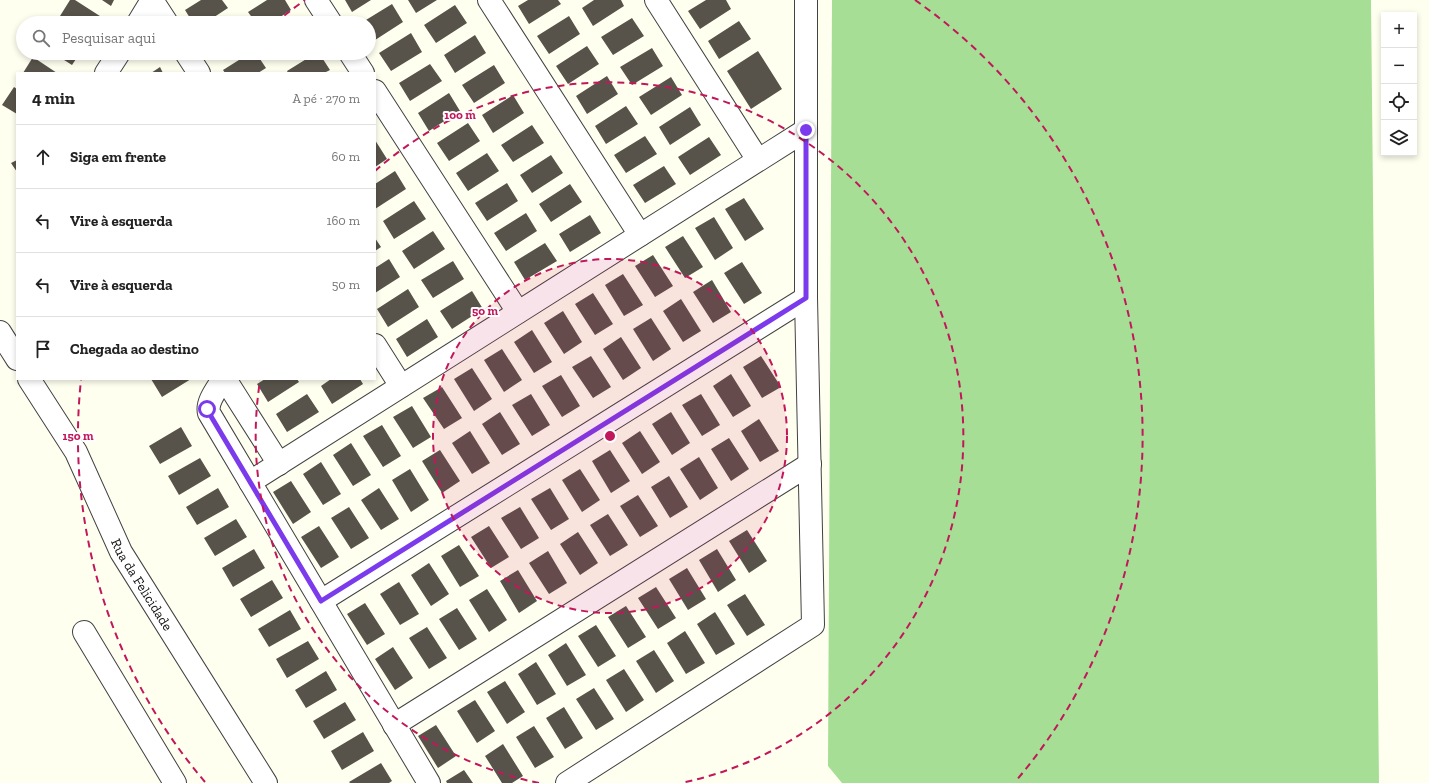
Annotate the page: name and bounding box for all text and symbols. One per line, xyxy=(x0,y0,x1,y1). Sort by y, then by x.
map controls xyxy=(1381,12,1417,156)
button: + xyxy=(1381,12,1417,48)
search box xyxy=(16,16,376,60)
icon: search xyxy=(30,27,52,49)
text: Pesquisar aqui xyxy=(62,29,156,47)
button: − xyxy=(1381,48,1417,84)
button: locate xyxy=(1381,84,1417,120)
text: 4 min xyxy=(32,88,75,108)
text: A pé · 270 m xyxy=(293,91,360,106)
text: 100 m xyxy=(444,108,476,122)
button: layers xyxy=(1381,120,1417,156)
route end xyxy=(797,121,815,139)
icon: ahead xyxy=(32,146,54,168)
text: Siga em frente xyxy=(70,148,166,166)
text: 60 m xyxy=(331,149,360,164)
icon: left xyxy=(32,210,54,232)
text: Vire à esquerda xyxy=(70,212,173,230)
text: 160 m xyxy=(326,213,360,228)
icon: left xyxy=(32,274,54,296)
text: Vire à esquerda xyxy=(70,276,173,294)
text: 50 m xyxy=(332,277,360,292)
text: 50 m xyxy=(472,304,498,318)
icon: arrive xyxy=(32,338,54,360)
text: Chegada ao destino xyxy=(70,340,199,358)
route start xyxy=(198,400,216,418)
text: 150 m xyxy=(63,429,94,443)
centre of rings xyxy=(603,429,617,443)
street label: Rua da Felicidade xyxy=(108,536,177,634)

